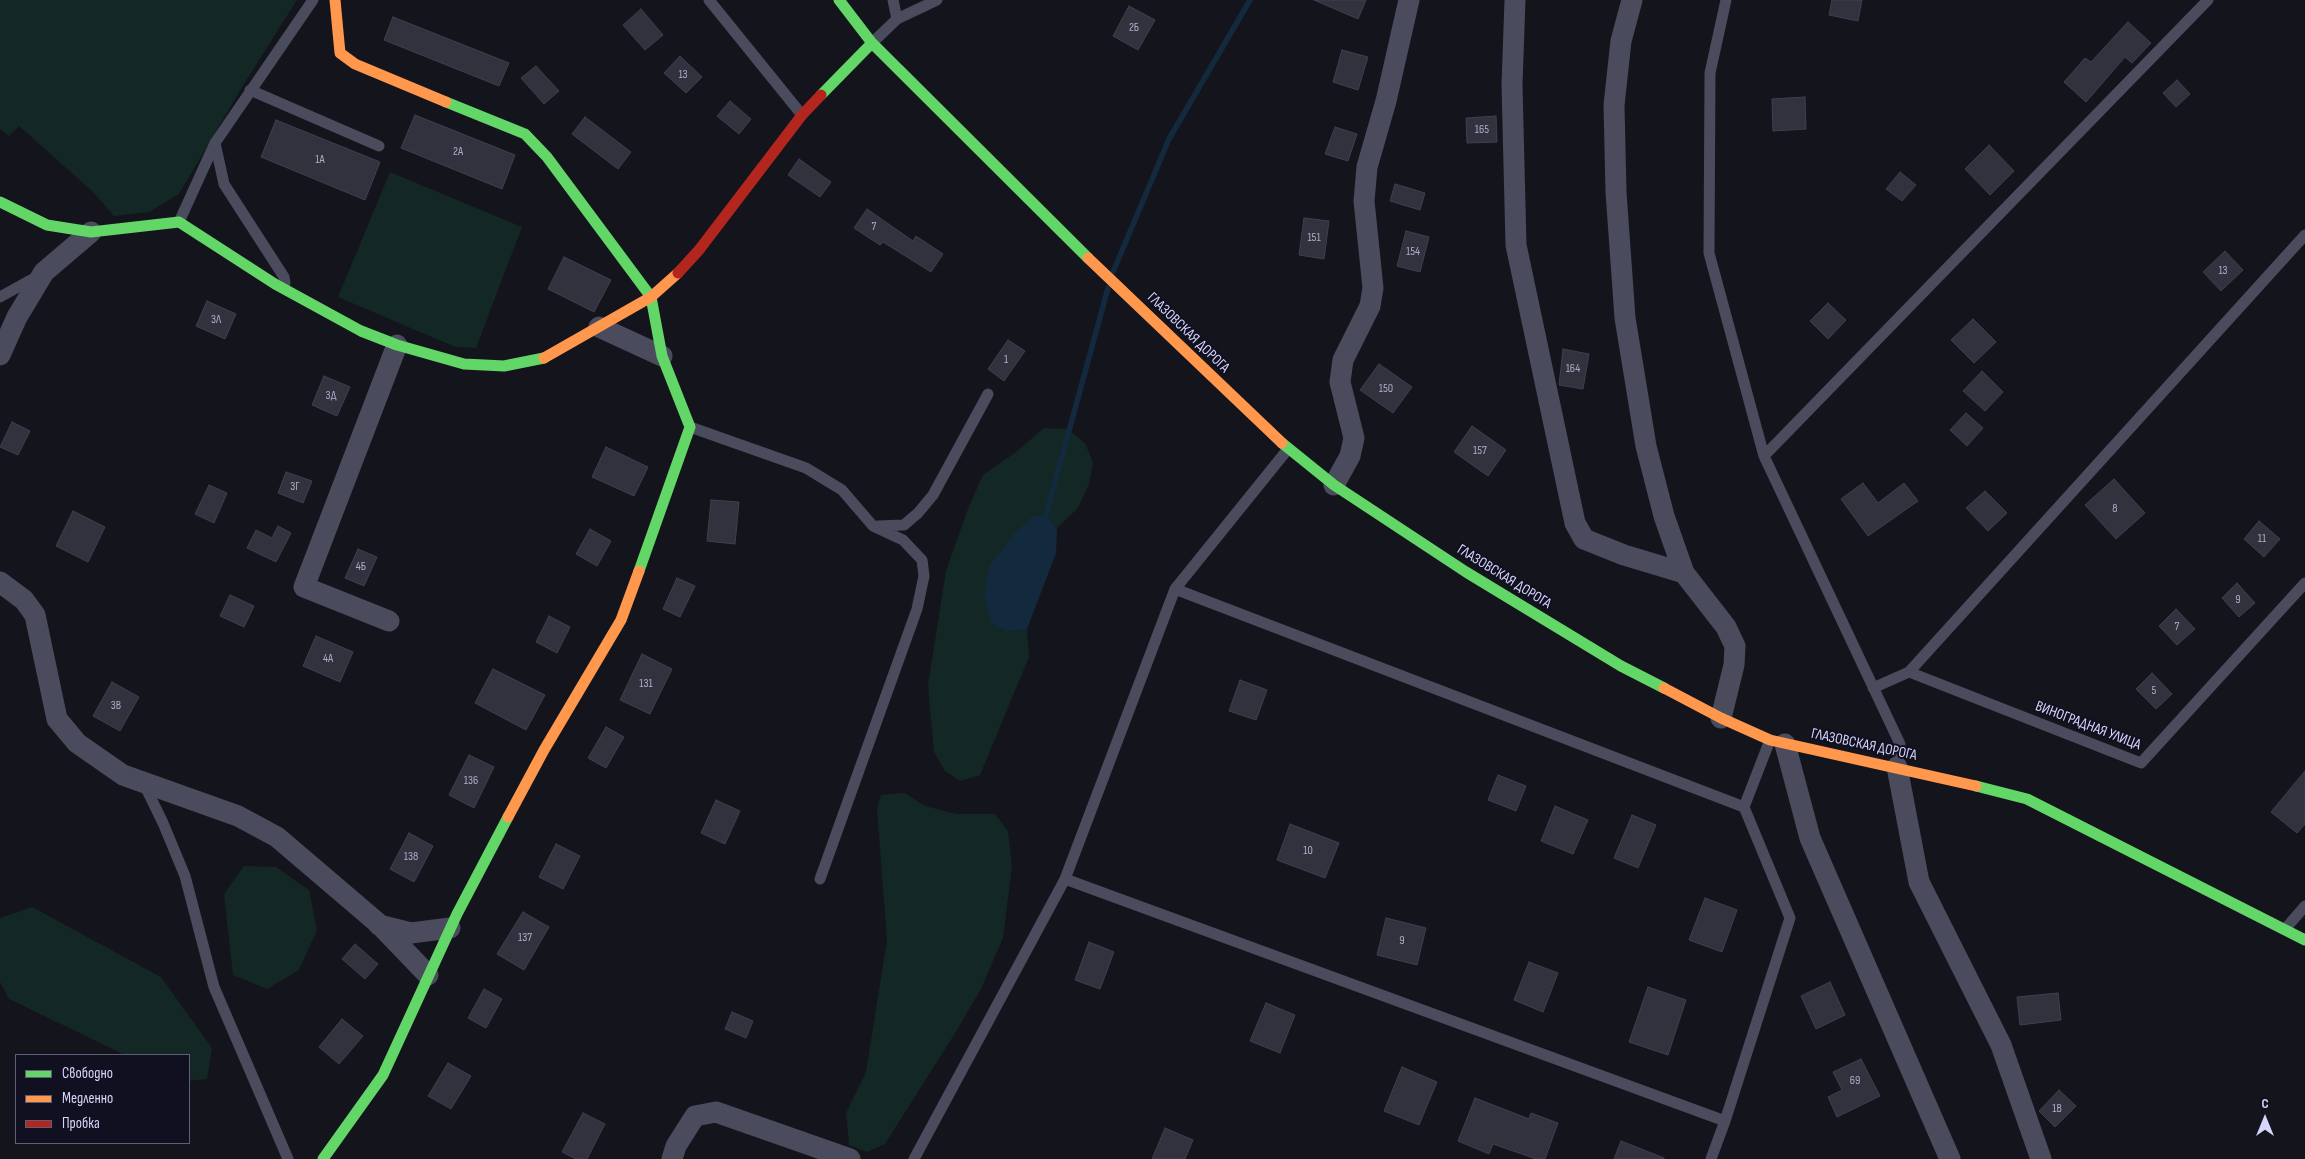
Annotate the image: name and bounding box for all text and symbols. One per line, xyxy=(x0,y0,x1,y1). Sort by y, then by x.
house number: 2Б xyxy=(1129,21,1139,35)
house number: 13 xyxy=(678,68,688,82)
house number: 165 xyxy=(1475,123,1489,137)
house number: 2А xyxy=(453,145,463,159)
house number: 1А xyxy=(315,153,325,167)
house number: 7 xyxy=(872,220,876,234)
house number: 151 xyxy=(1307,231,1321,245)
house number: 154 xyxy=(1406,245,1420,259)
house number: 13 xyxy=(2218,264,2228,278)
street label: ГЛАЗОВСКАЯ ДОРОГА xyxy=(1143,289,1233,377)
house number: 3Л xyxy=(211,313,221,327)
house number: 1 xyxy=(1004,353,1008,367)
house number: 164 xyxy=(1566,362,1580,376)
house number: 150 xyxy=(1379,382,1393,396)
house number: 3Д xyxy=(326,389,336,403)
house number: 157 xyxy=(1473,444,1487,458)
house number: 3Г xyxy=(290,480,300,494)
house number: 8 xyxy=(2112,502,2118,516)
house number: 11 xyxy=(2258,532,2266,546)
street label: ГЛАЗОВСКАЯ ДОРОГА xyxy=(1454,541,1554,613)
house number: 4Б xyxy=(356,560,366,574)
house number: 9 xyxy=(2235,593,2241,607)
house number: 7 xyxy=(2175,620,2179,634)
house number: 4А xyxy=(323,652,333,666)
house number: 131 xyxy=(639,677,653,691)
house number: 5 xyxy=(2152,684,2156,698)
street label: ВИНОГРАДНАЯ УЛИЦА xyxy=(2033,698,2143,754)
house number: 3В xyxy=(111,699,121,713)
street label: ГЛАЗОВСКАЯ ДОРОГА xyxy=(1809,725,1919,765)
house number: 136 xyxy=(464,774,478,788)
house number: 10 xyxy=(1303,844,1313,858)
house number: 138 xyxy=(404,850,418,864)
house number: 137 xyxy=(518,931,532,945)
house number: 9 xyxy=(1399,934,1405,948)
legend xyxy=(15,1054,190,1144)
text: Свободно xyxy=(62,1064,113,1083)
house number: 69 xyxy=(1850,1074,1860,1088)
text: Медленно xyxy=(62,1089,113,1108)
north arrow xyxy=(2240,1094,2290,1144)
text: С xyxy=(2261,1095,2269,1112)
house number: 1В xyxy=(2052,1102,2062,1116)
text: Пробка xyxy=(62,1114,100,1133)

